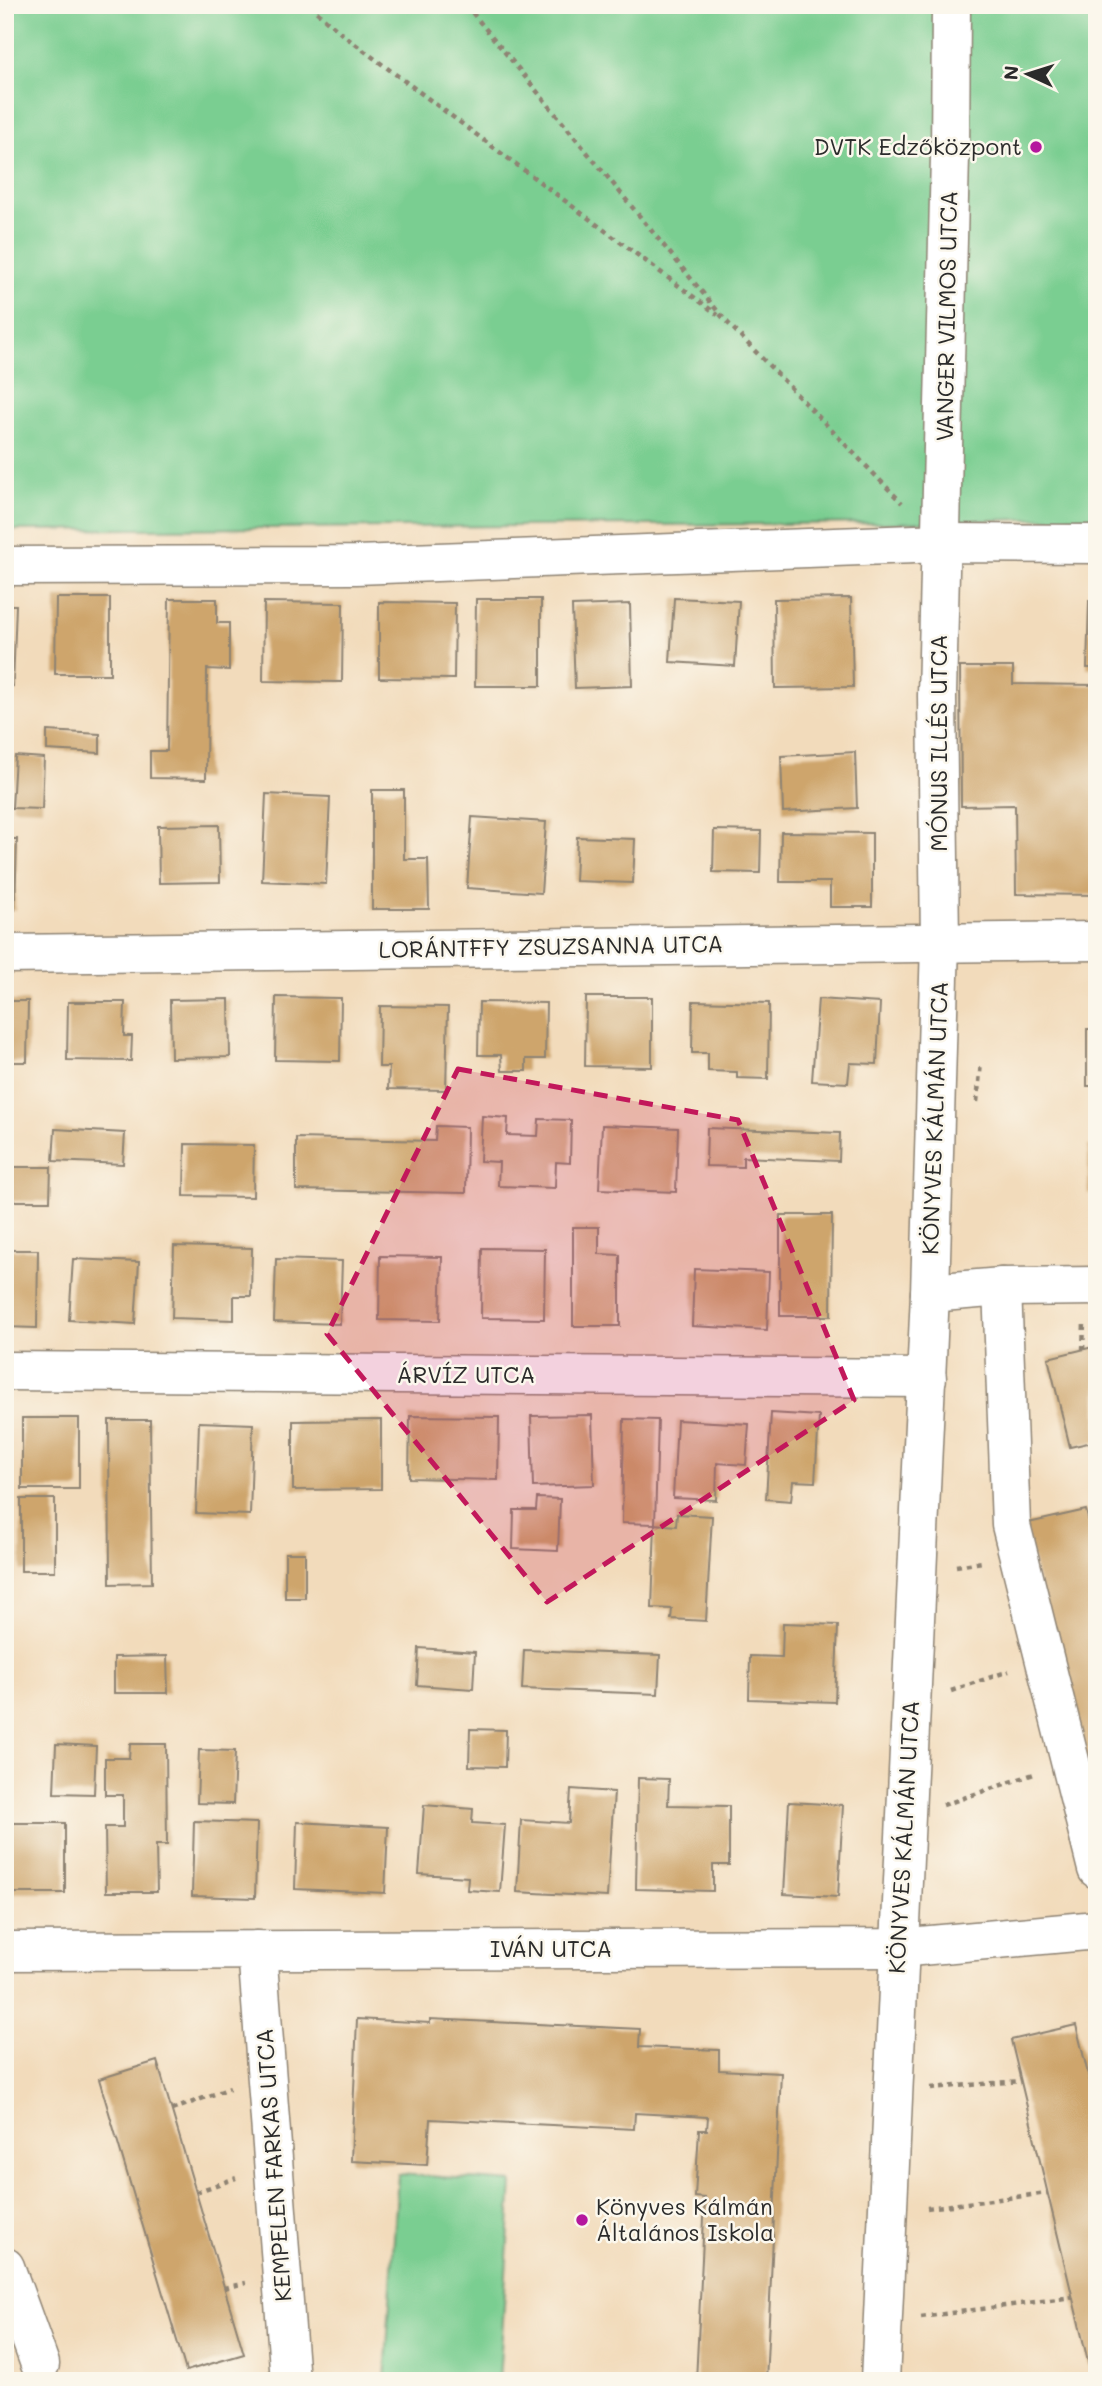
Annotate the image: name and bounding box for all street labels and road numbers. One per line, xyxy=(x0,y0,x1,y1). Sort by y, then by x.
street label: VANGER VILMOS UTCA xyxy=(929,190,963,442)
street label: MÓNUS ILLÉS UTCA xyxy=(923,634,953,852)
street label: LORÁNTFFY ZSUZSANNA UTCA xyxy=(378,928,724,964)
street label: KÖNYVES KÁLMÁN UTCA xyxy=(914,981,954,1255)
street label: ÁRVÍZ UTCA xyxy=(397,1359,535,1389)
street label: KÖNYVES KÁLMÁN UTCA xyxy=(881,1700,925,1974)
street label: IVÁN UTCA xyxy=(490,1933,612,1963)
street label: KEMPELEN FARKAS UTCA xyxy=(248,2027,298,2303)

